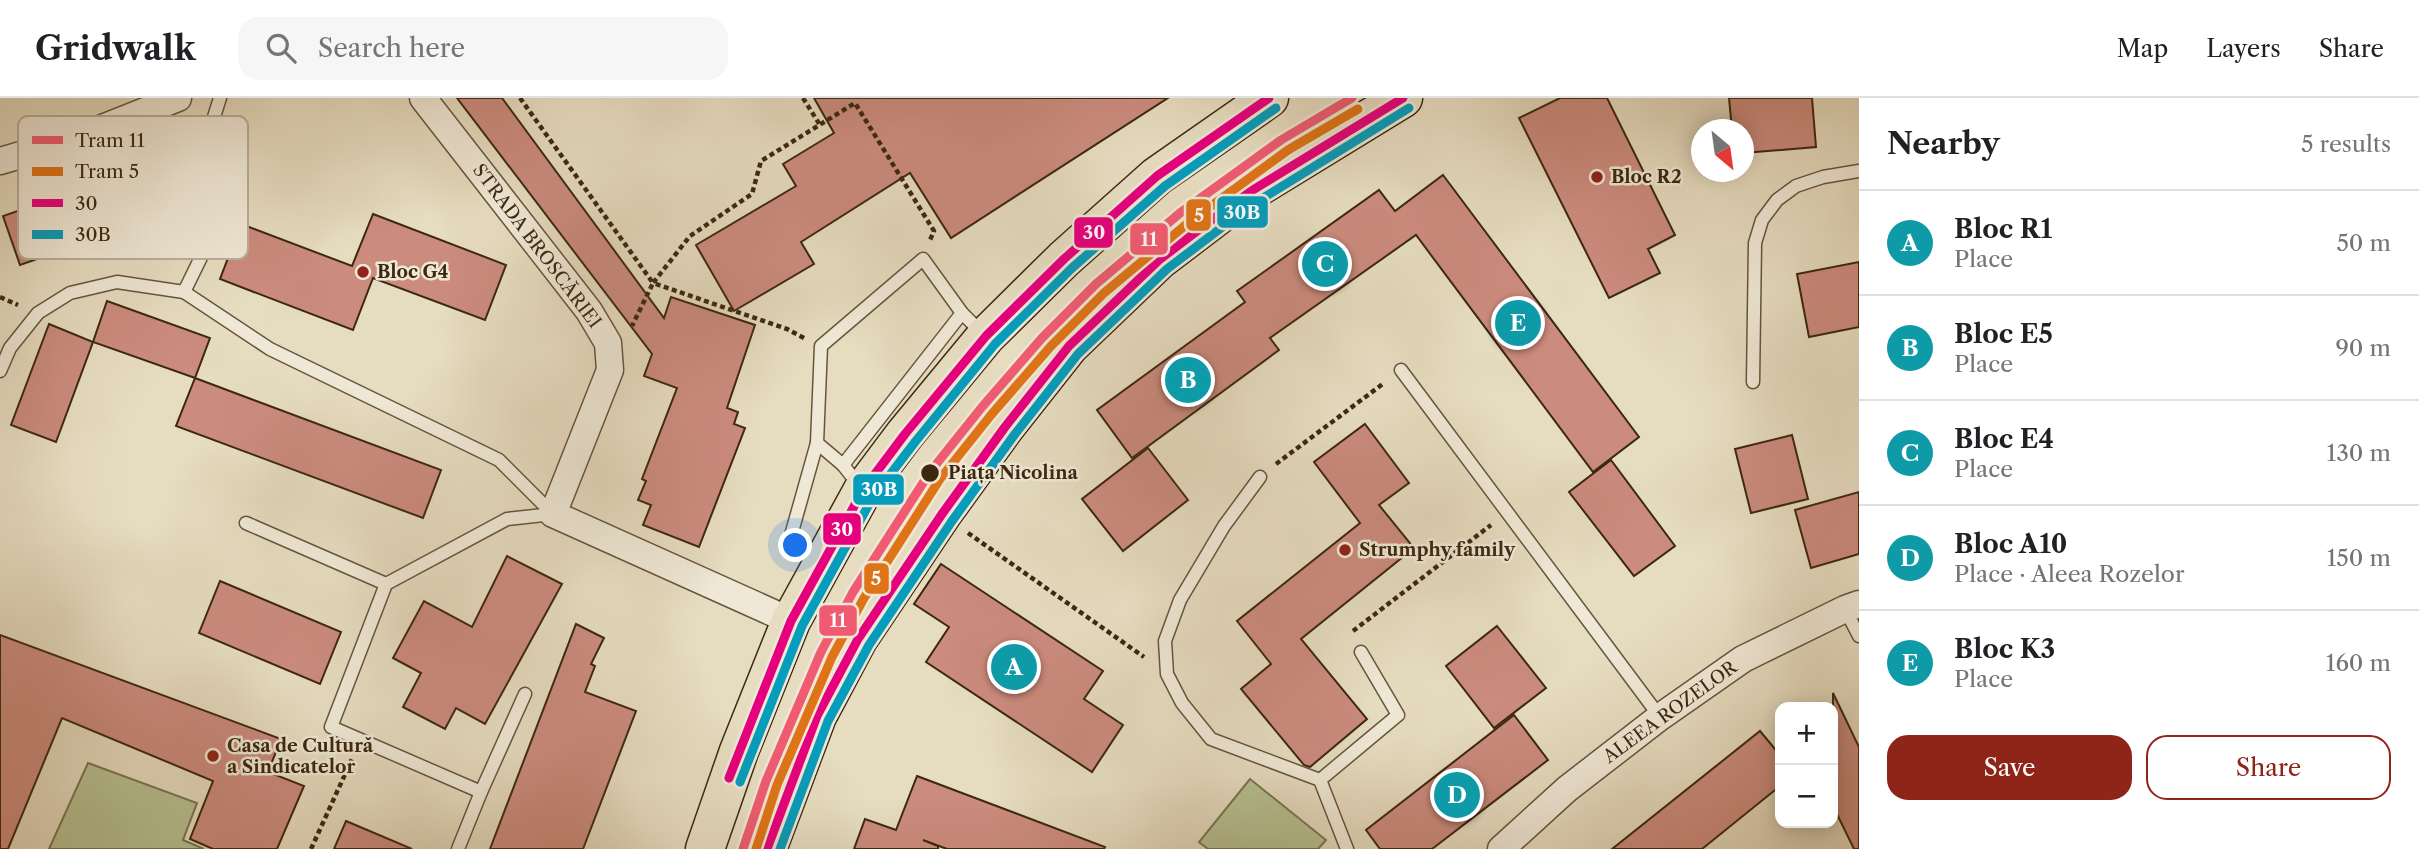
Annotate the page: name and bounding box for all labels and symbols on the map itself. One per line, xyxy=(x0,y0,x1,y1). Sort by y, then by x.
legend xyxy=(18,116,248,259)
north arrow xyxy=(1691,119,1754,182)
text: Tram 11 xyxy=(75,129,145,152)
street label: STRADA BROSCĂRIEI xyxy=(468,159,607,332)
text: Tram 5 xyxy=(75,160,139,183)
place label: Bloc R2 xyxy=(1611,166,1682,188)
marker: Bloc R2 xyxy=(1589,169,1605,185)
text: 30 xyxy=(75,192,98,215)
line badge: 30B xyxy=(1216,195,1269,229)
line badge: 5 xyxy=(1185,198,1212,232)
text: 30B xyxy=(1224,201,1260,224)
text: 5 xyxy=(1194,204,1204,227)
line badge: 30 xyxy=(1073,216,1114,249)
text: 30 xyxy=(1083,221,1105,244)
line badge: 11 xyxy=(1129,222,1169,256)
text: 30B xyxy=(75,223,111,246)
text: 11 xyxy=(1140,228,1158,251)
pin: C xyxy=(1302,238,1348,290)
place label: Bloc G4 xyxy=(377,261,448,283)
marker: Bloc G4 xyxy=(355,264,371,280)
pin: E xyxy=(1495,297,1541,349)
pin: B xyxy=(1165,354,1211,406)
marker: Piața Nicolina xyxy=(919,462,941,484)
place label: Piața Nicolina xyxy=(948,462,1078,484)
line badge: 30B xyxy=(852,473,905,506)
text: 30B xyxy=(861,478,897,501)
line badge: 30 xyxy=(822,512,862,546)
text: 30 xyxy=(831,518,853,541)
your location xyxy=(778,528,812,562)
place label: Strumphy family xyxy=(1359,539,1516,561)
marker: Strumphy family xyxy=(1337,542,1353,558)
line badge: 5 xyxy=(863,562,890,595)
text: 5 xyxy=(871,567,881,590)
line badge: 11 xyxy=(818,604,858,637)
text: 11 xyxy=(829,609,847,632)
pin: A xyxy=(991,641,1037,693)
street label: ALEEA ROZELOR xyxy=(1598,656,1742,768)
place label: Casa de Cultură a Sindicatelor xyxy=(227,735,374,778)
marker: Casa de Cultură a Sindicatelor xyxy=(205,748,221,764)
pin: D xyxy=(1434,769,1480,821)

